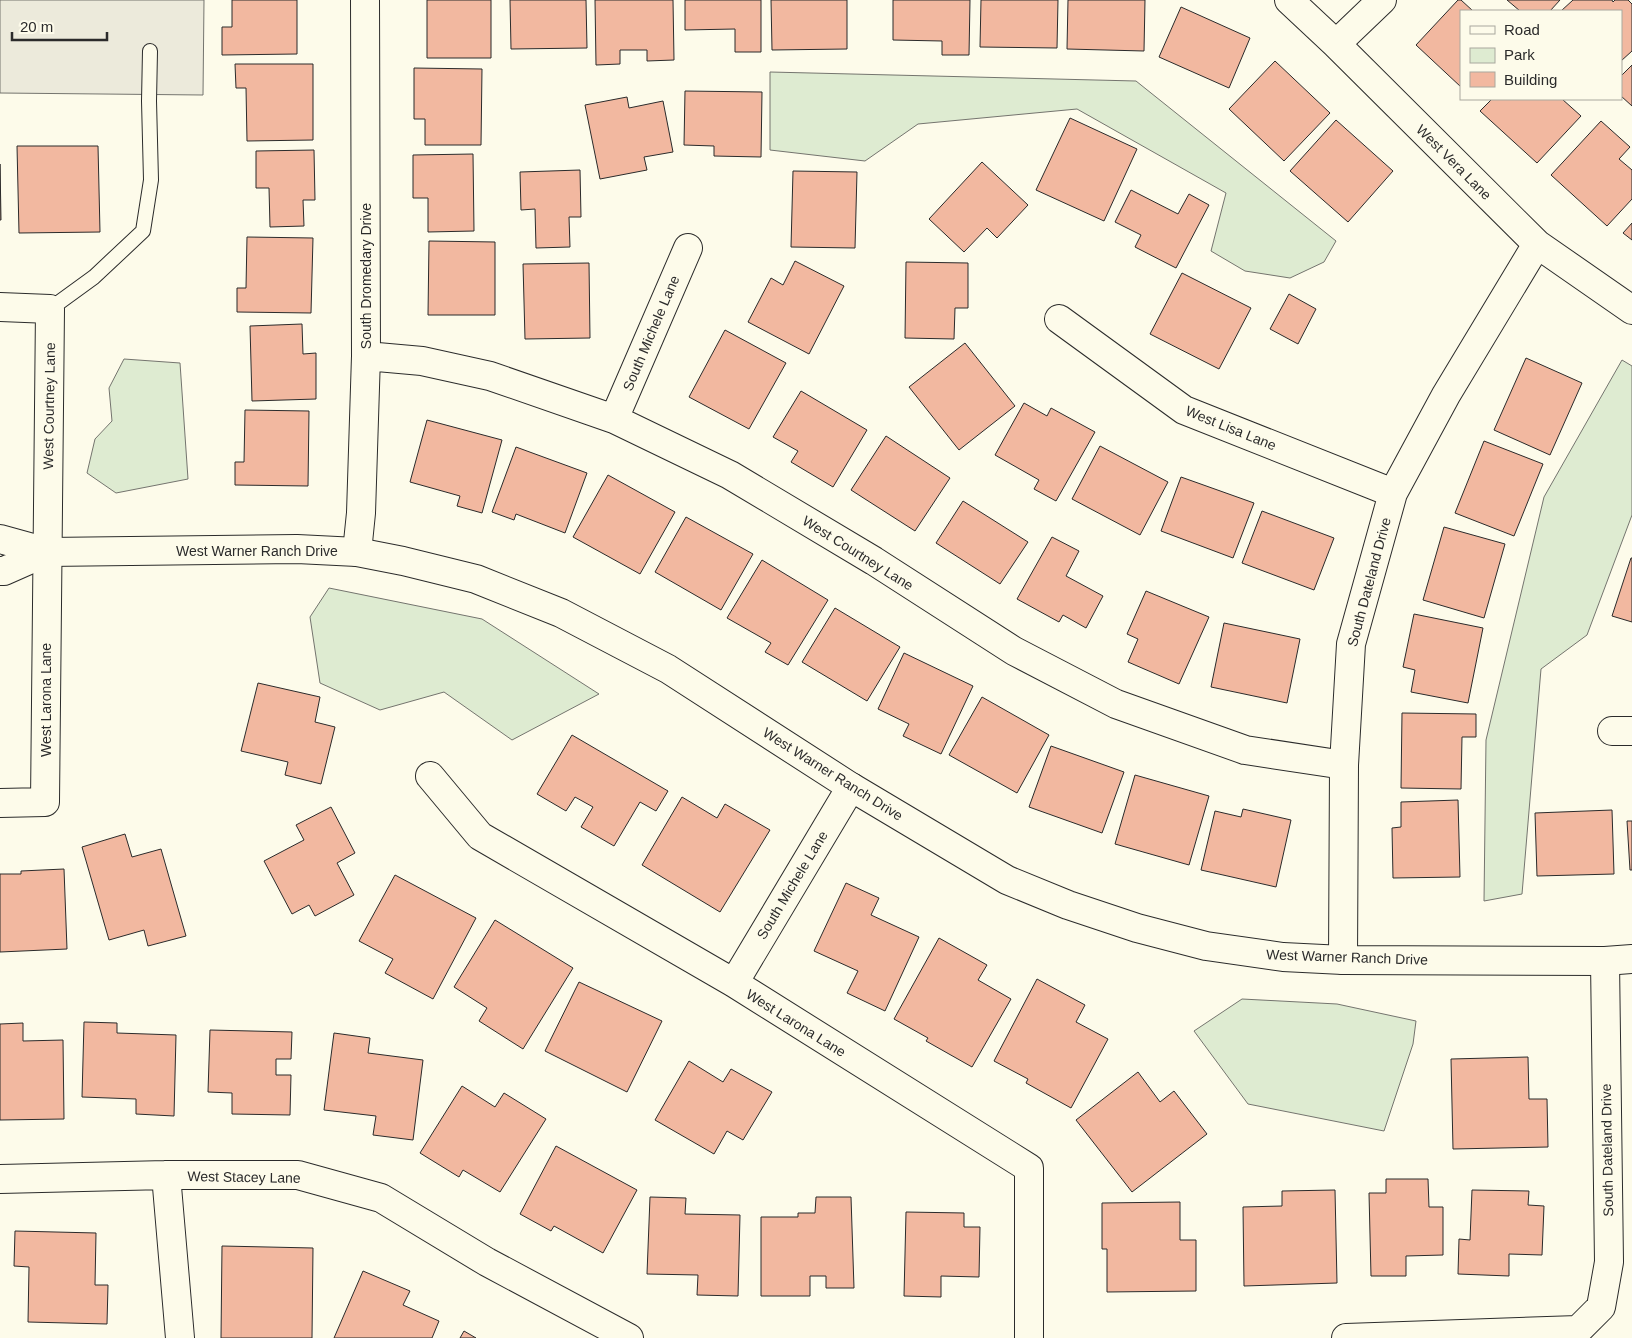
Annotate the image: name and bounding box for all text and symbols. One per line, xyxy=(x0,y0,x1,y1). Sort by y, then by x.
scale bar xyxy=(12,10,108,42)
legend xyxy=(1460,10,1622,100)
text: 20 m xyxy=(20,18,53,35)
text: Road xyxy=(1504,21,1540,38)
text: Park xyxy=(1504,46,1535,63)
text: Building xyxy=(1504,71,1557,88)
street label: West Vera Lane xyxy=(1413,121,1495,203)
street label: South Dromedary Drive xyxy=(358,203,374,349)
street label: South Michele Lane xyxy=(619,273,683,393)
street label: West Courtney Lane xyxy=(40,342,58,470)
street label: West Lisa Lane xyxy=(1183,403,1279,454)
street label: West Courtney Lane xyxy=(800,512,916,594)
street label: South Dateland Drive xyxy=(1344,515,1394,648)
street label: West Warner Ranch Drive xyxy=(176,543,338,559)
street label: West Larona Lane xyxy=(38,643,54,757)
street label: West Warner Ranch Drive xyxy=(760,724,906,824)
street label: South Michele Lane xyxy=(753,828,831,942)
street label: West Warner Ranch Drive xyxy=(1266,946,1428,968)
street label: West Larona Lane xyxy=(743,986,849,1060)
street label: South Dateland Drive xyxy=(1598,1083,1616,1217)
street label: West Stacey Lane xyxy=(187,1168,301,1186)

